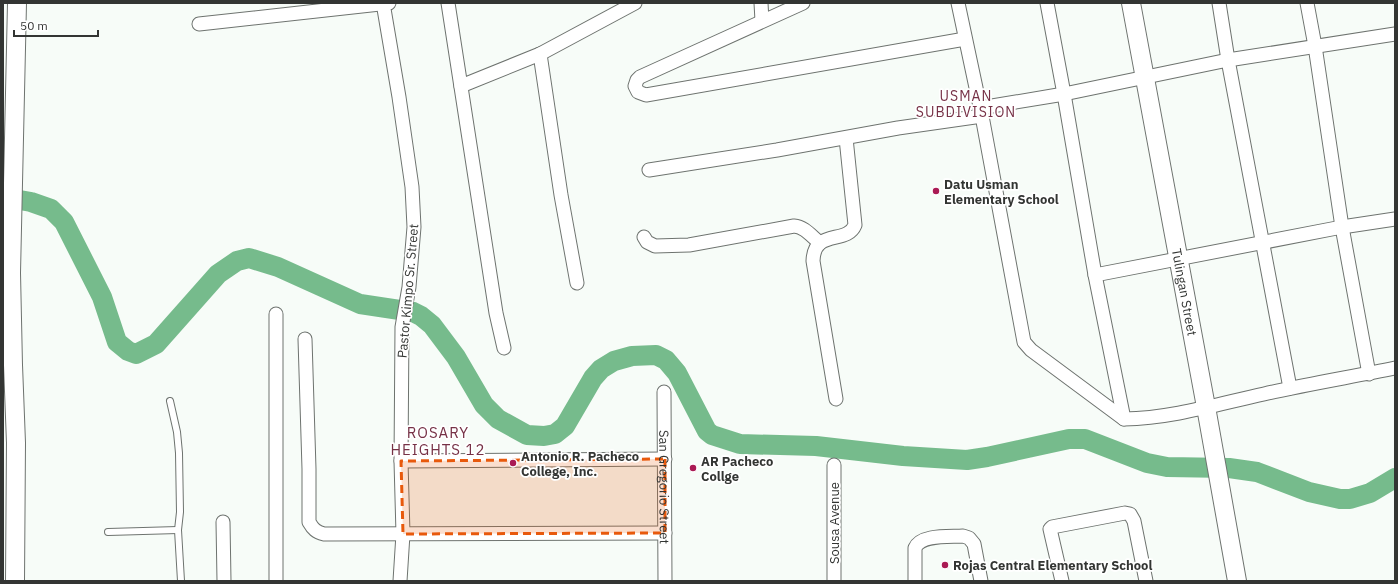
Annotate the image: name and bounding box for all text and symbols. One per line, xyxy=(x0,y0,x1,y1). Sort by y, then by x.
scale bar xyxy=(14,12,98,38)
text: 50 m xyxy=(20,18,48,33)
district label: USMAN SUBDIVISION xyxy=(916,87,1016,121)
place label: Datu Usman Elementary School xyxy=(944,176,1059,208)
marker: Datu Usman Elementary School xyxy=(931,186,941,196)
street label: Pastor Kimpo Sr. Street xyxy=(394,223,422,359)
street label: Tulingan Street xyxy=(1168,247,1201,337)
district label: ROSARY HEIGHTS 12 xyxy=(390,423,486,459)
street label: San Gregorio Street xyxy=(656,430,673,544)
place label: Antonio R. Pacheco College, Inc. xyxy=(521,448,639,480)
place label: AR Pacheco Collge xyxy=(701,453,773,485)
marker: Antonio R. Pacheco College, Inc. xyxy=(508,458,518,468)
marker: AR Pacheco Collge xyxy=(688,463,698,473)
street label: Sousa Avenue xyxy=(826,482,843,564)
place label: Rojas Central Elementary School xyxy=(953,557,1152,574)
marker: Rojas Central Elementary School xyxy=(940,560,950,570)

